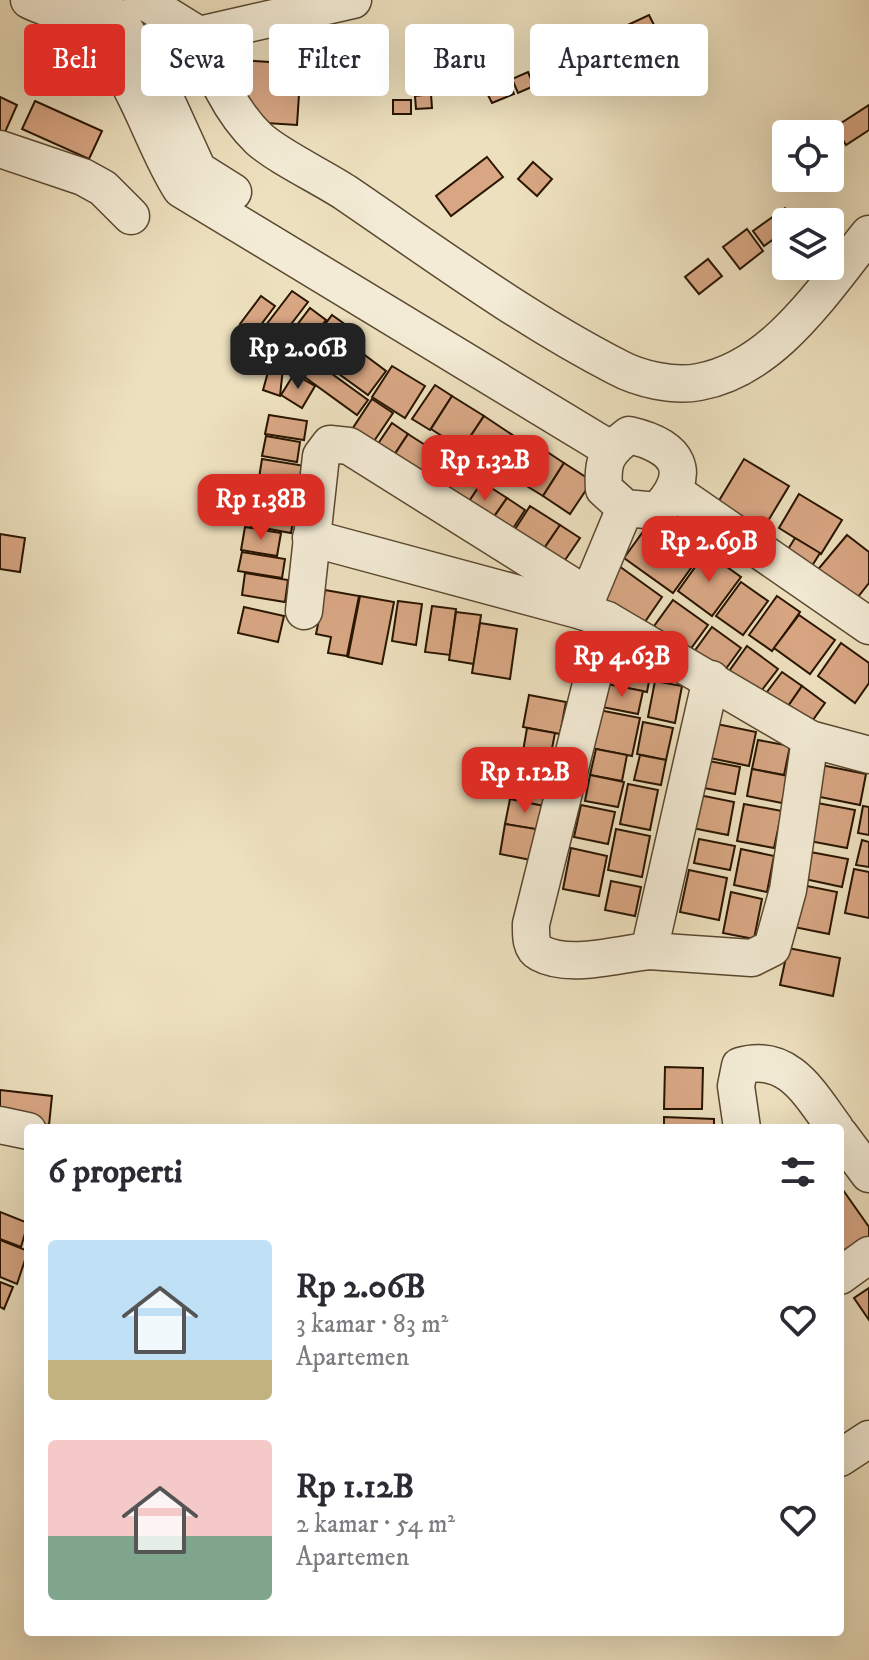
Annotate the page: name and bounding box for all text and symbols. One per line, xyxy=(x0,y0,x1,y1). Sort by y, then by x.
chip: Beli xyxy=(24,24,125,96)
chip: Sewa xyxy=(141,24,253,96)
chip: Filter xyxy=(269,24,389,96)
chip: Baru xyxy=(405,24,514,96)
chip: Apartemen xyxy=(530,24,708,96)
map controls xyxy=(772,120,844,280)
button: locate xyxy=(772,120,844,192)
button: layers xyxy=(772,208,844,280)
pin: Rp 2.06B xyxy=(215,323,381,391)
text: Rp 2.06B xyxy=(248,332,348,365)
pin: Rp 1.32B xyxy=(402,435,568,503)
text: Rp 1.32B xyxy=(440,444,530,477)
pin: Rp 1.38B xyxy=(178,474,344,542)
text: Rp 1.38B xyxy=(216,483,306,516)
pin: Rp 2.69B xyxy=(626,516,792,584)
text: Rp 2.69B xyxy=(660,525,758,558)
pin: Rp 4.63B xyxy=(539,631,705,699)
text: Rp 4.63B xyxy=(573,640,671,673)
pin: Rp 1.12B xyxy=(442,747,608,815)
text: Rp 1.12B xyxy=(480,756,570,789)
icon: filters xyxy=(776,1150,820,1194)
text: 6 properti xyxy=(48,1151,183,1193)
text: Rp 2.06B xyxy=(296,1266,426,1308)
icon: home xyxy=(112,1272,208,1368)
icon: heart xyxy=(776,1298,820,1342)
text: 3 kamar · 83 m² xyxy=(296,1308,448,1341)
text: Apartemen xyxy=(296,1341,409,1374)
text: Rp 1.12B xyxy=(296,1466,414,1508)
icon: home xyxy=(112,1472,208,1568)
icon: heart xyxy=(776,1498,820,1542)
text: 2 kamar · 54 m² xyxy=(296,1508,455,1541)
text: Apartemen xyxy=(296,1541,409,1574)

